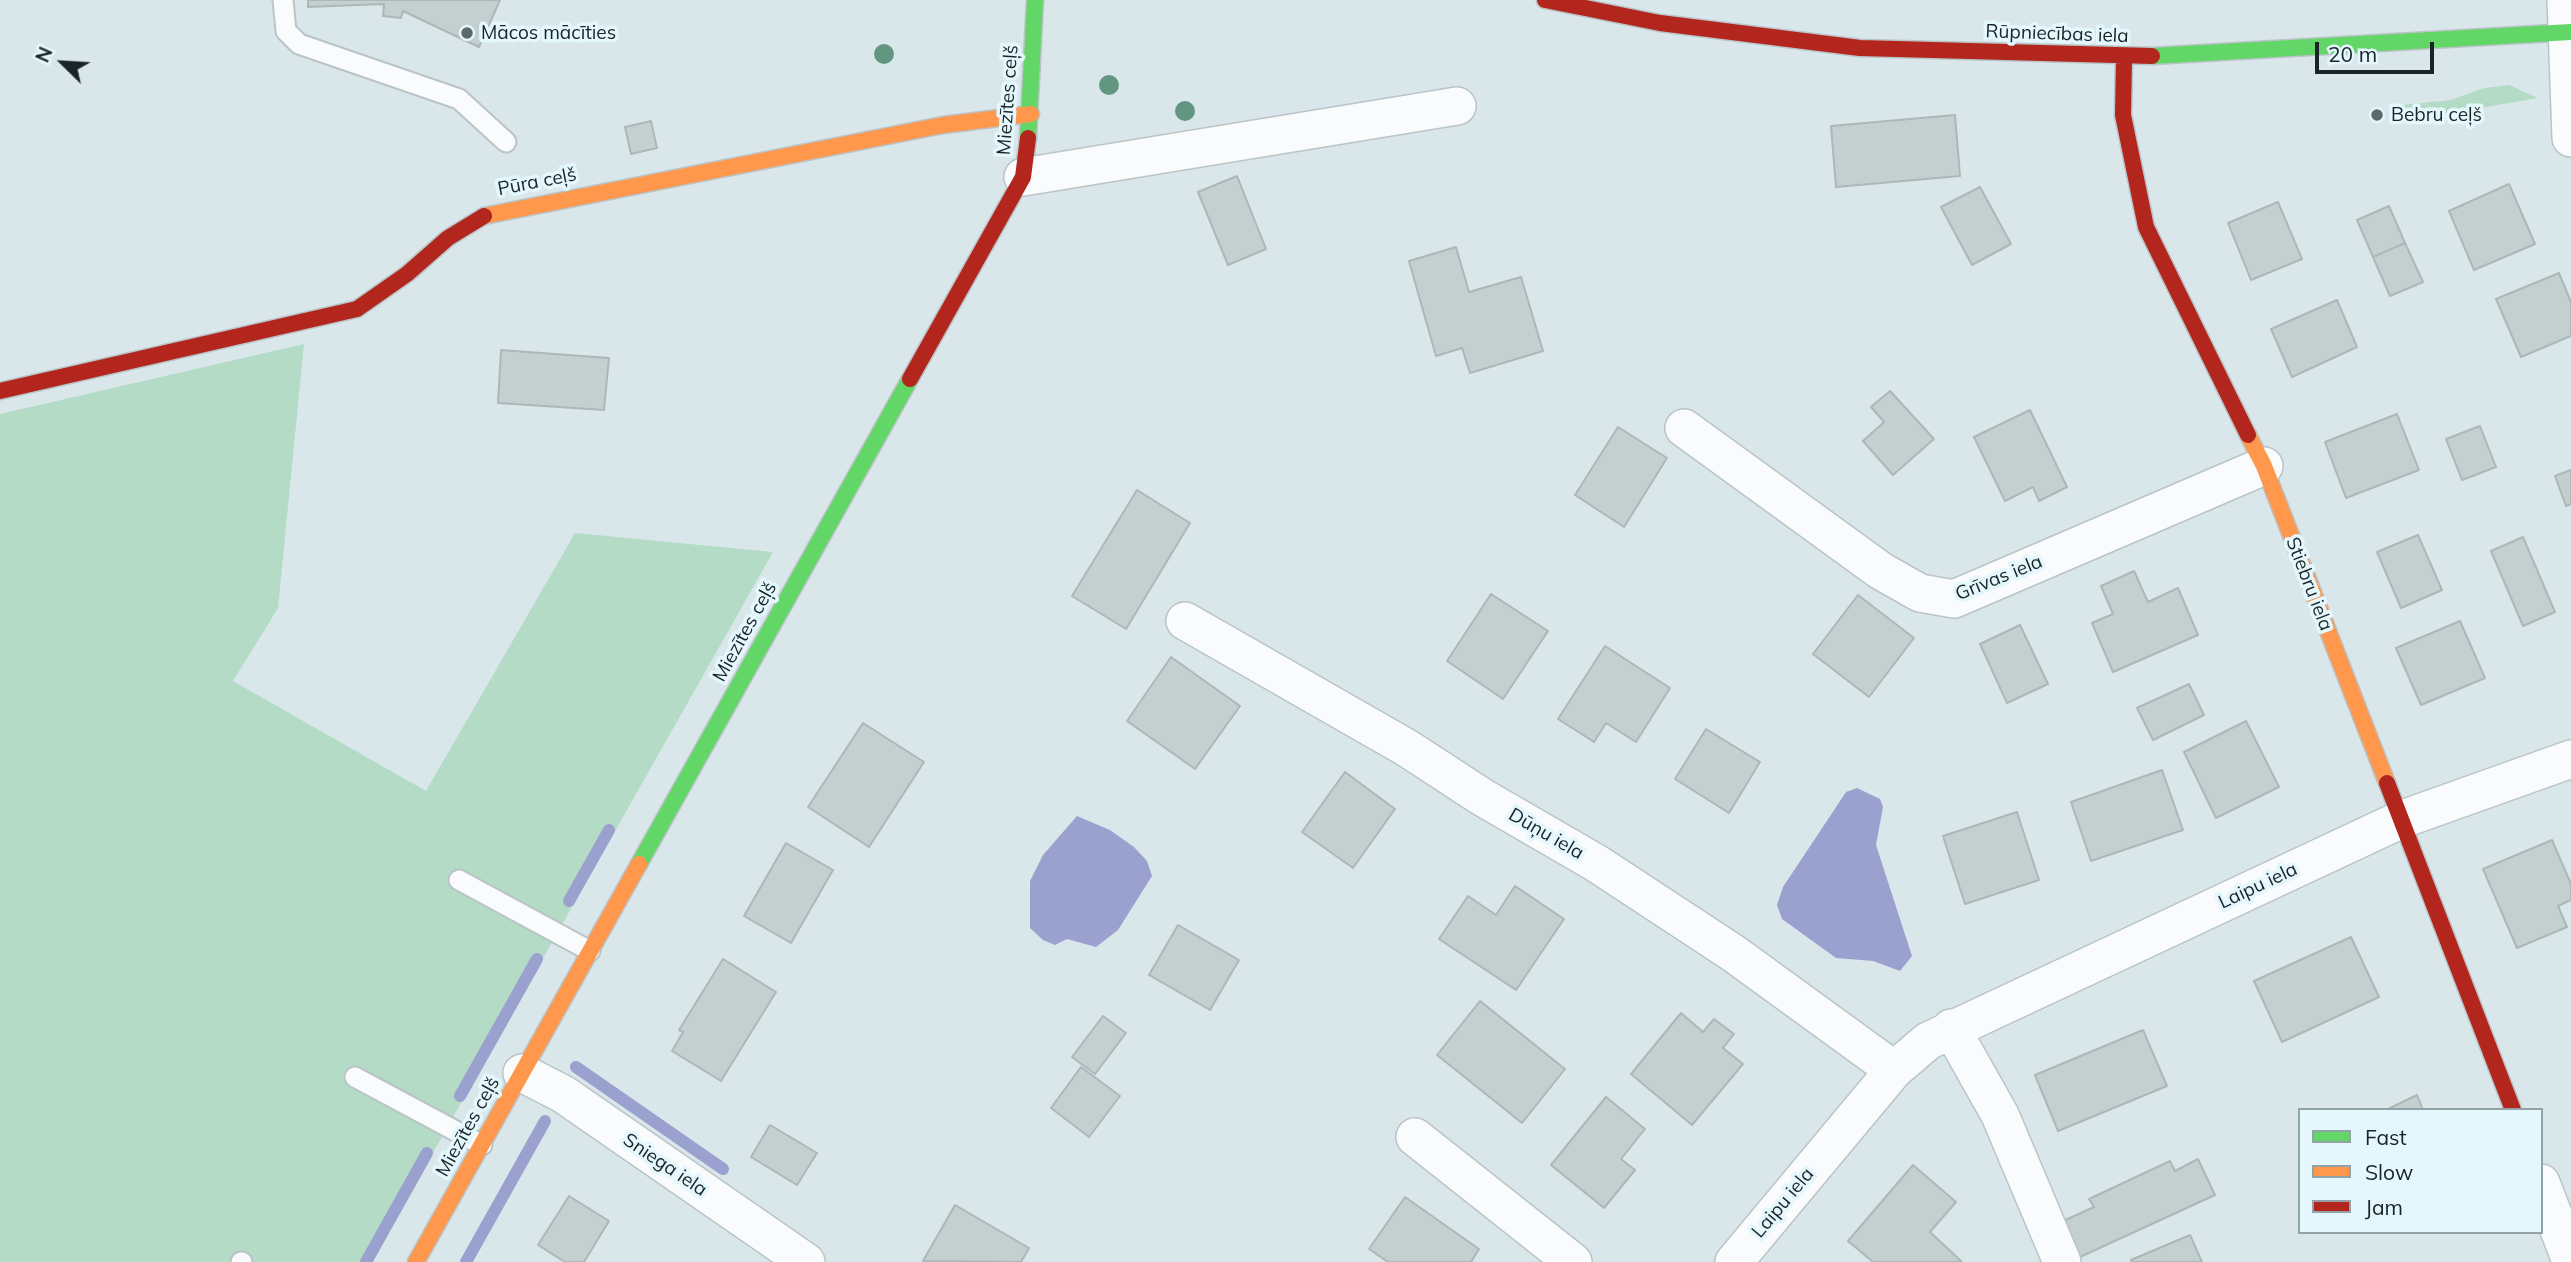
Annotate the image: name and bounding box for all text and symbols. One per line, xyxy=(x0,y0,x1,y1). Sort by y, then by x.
street label: Rūpniecības iela xyxy=(1985,20,2129,48)
place label: Mācos mācīties xyxy=(481,22,616,44)
marker: Mācos mācīties xyxy=(459,25,475,41)
north arrow xyxy=(28,28,98,98)
scale bar xyxy=(2319,28,2438,72)
text: 20 m xyxy=(2328,41,2377,67)
text: N xyxy=(30,43,58,66)
street label: Miezītes ceļš xyxy=(993,44,1023,156)
place label: Bebru ceļš xyxy=(2391,104,2482,126)
marker: Bebru ceļš xyxy=(2369,107,2385,123)
street label: Pūra ceļš xyxy=(496,163,578,201)
street label: Stiebru iela xyxy=(2281,534,2337,634)
street label: Grīvas iela xyxy=(1952,550,2046,606)
street label: Miezītes ceļš xyxy=(708,578,782,686)
street label: Dūņu iela xyxy=(1504,803,1588,865)
street label: Laipu iela xyxy=(2215,858,2301,914)
street label: Miezītes ceļš xyxy=(431,1073,505,1181)
legend xyxy=(2298,1108,2543,1234)
text: Fast xyxy=(2365,1124,2407,1150)
street label: Sniega iela xyxy=(619,1129,711,1201)
text: Slow xyxy=(2365,1159,2413,1185)
street label: Laipu iela xyxy=(1747,1163,1819,1243)
text: Jam xyxy=(2365,1194,2403,1220)

